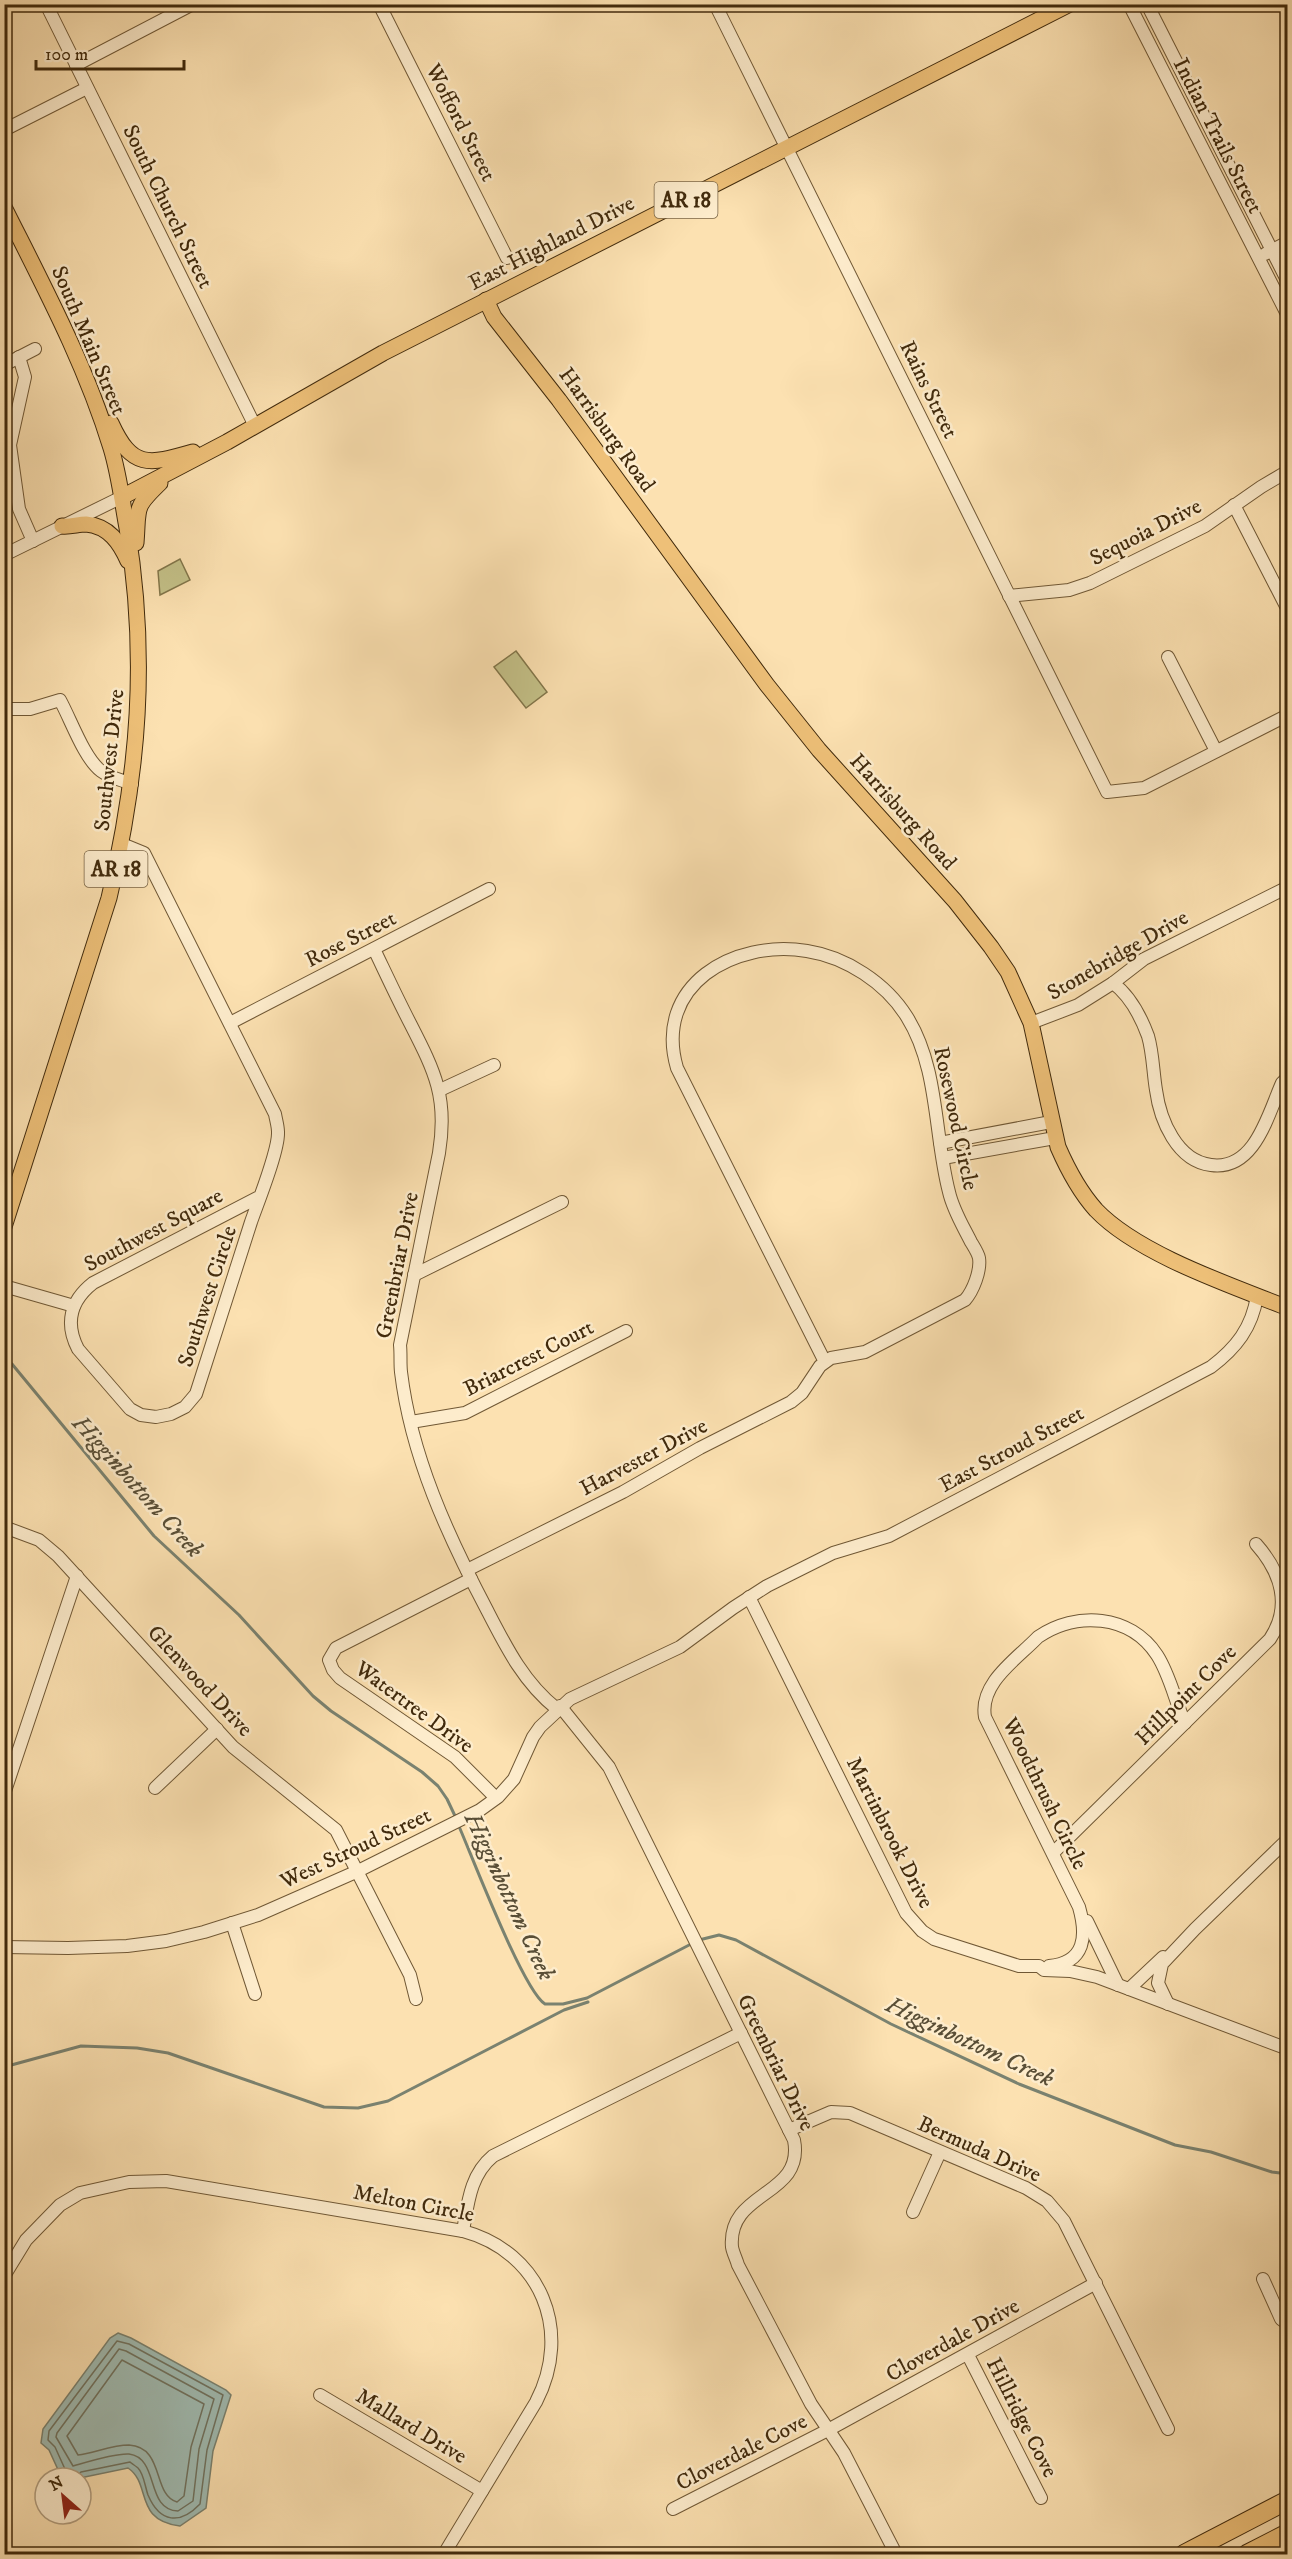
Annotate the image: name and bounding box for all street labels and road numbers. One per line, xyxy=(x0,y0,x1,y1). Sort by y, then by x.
street label: Indian Trails Street xyxy=(1167,53,1269,218)
street label: Wofford Street xyxy=(419,58,502,186)
street label: South Church Street xyxy=(116,120,219,293)
road number: AR 18 xyxy=(654,182,718,218)
street label: East Highland Drive xyxy=(464,190,639,297)
street label: South Main Street xyxy=(45,262,132,419)
street label: Rains Street xyxy=(893,336,964,443)
street label: Harrisburg Road xyxy=(553,362,661,497)
street label: Sequoia Drive xyxy=(1085,493,1206,572)
street label: Southwest Drive xyxy=(89,688,130,832)
street label: Harrisburg Road xyxy=(844,748,962,876)
road number: AR 18 xyxy=(84,851,148,887)
street label: Stonebridge Drive xyxy=(1042,904,1193,1007)
street label: Rose Street xyxy=(301,905,401,974)
street label: Rosewood Circle xyxy=(927,1044,984,1193)
street label: Southwest Square xyxy=(80,1182,228,1278)
street label: Greenbriar Drive xyxy=(370,1190,425,1341)
street label: Southwest Circle xyxy=(172,1222,243,1371)
street label: Briarcrest Court xyxy=(459,1314,598,1403)
street label: East Stroud Street xyxy=(935,1400,1089,1499)
street label: Harvester Drive xyxy=(575,1412,712,1502)
street label: Glenwood Drive xyxy=(141,1620,258,1742)
street label: Hillpoint Cove xyxy=(1130,1639,1242,1751)
street label: Watertree Drive xyxy=(349,1655,479,1759)
street label: Woodthrush Circle xyxy=(996,1712,1093,1874)
street label: Martinbrook Drive xyxy=(840,1753,939,1913)
street label: West Stroud Street xyxy=(275,1802,435,1895)
street label: Greenbriar Drive xyxy=(731,1990,820,2135)
street label: Bermuda Drive xyxy=(913,2110,1045,2189)
street label: Melton Circle xyxy=(351,2179,477,2228)
street label: Cloverdale Drive xyxy=(881,2293,1024,2388)
street label: Hillridge Cove xyxy=(980,2353,1063,2482)
street label: Mallard Drive xyxy=(351,2383,472,2470)
street label: Cloverdale Cove xyxy=(672,2408,812,2497)

